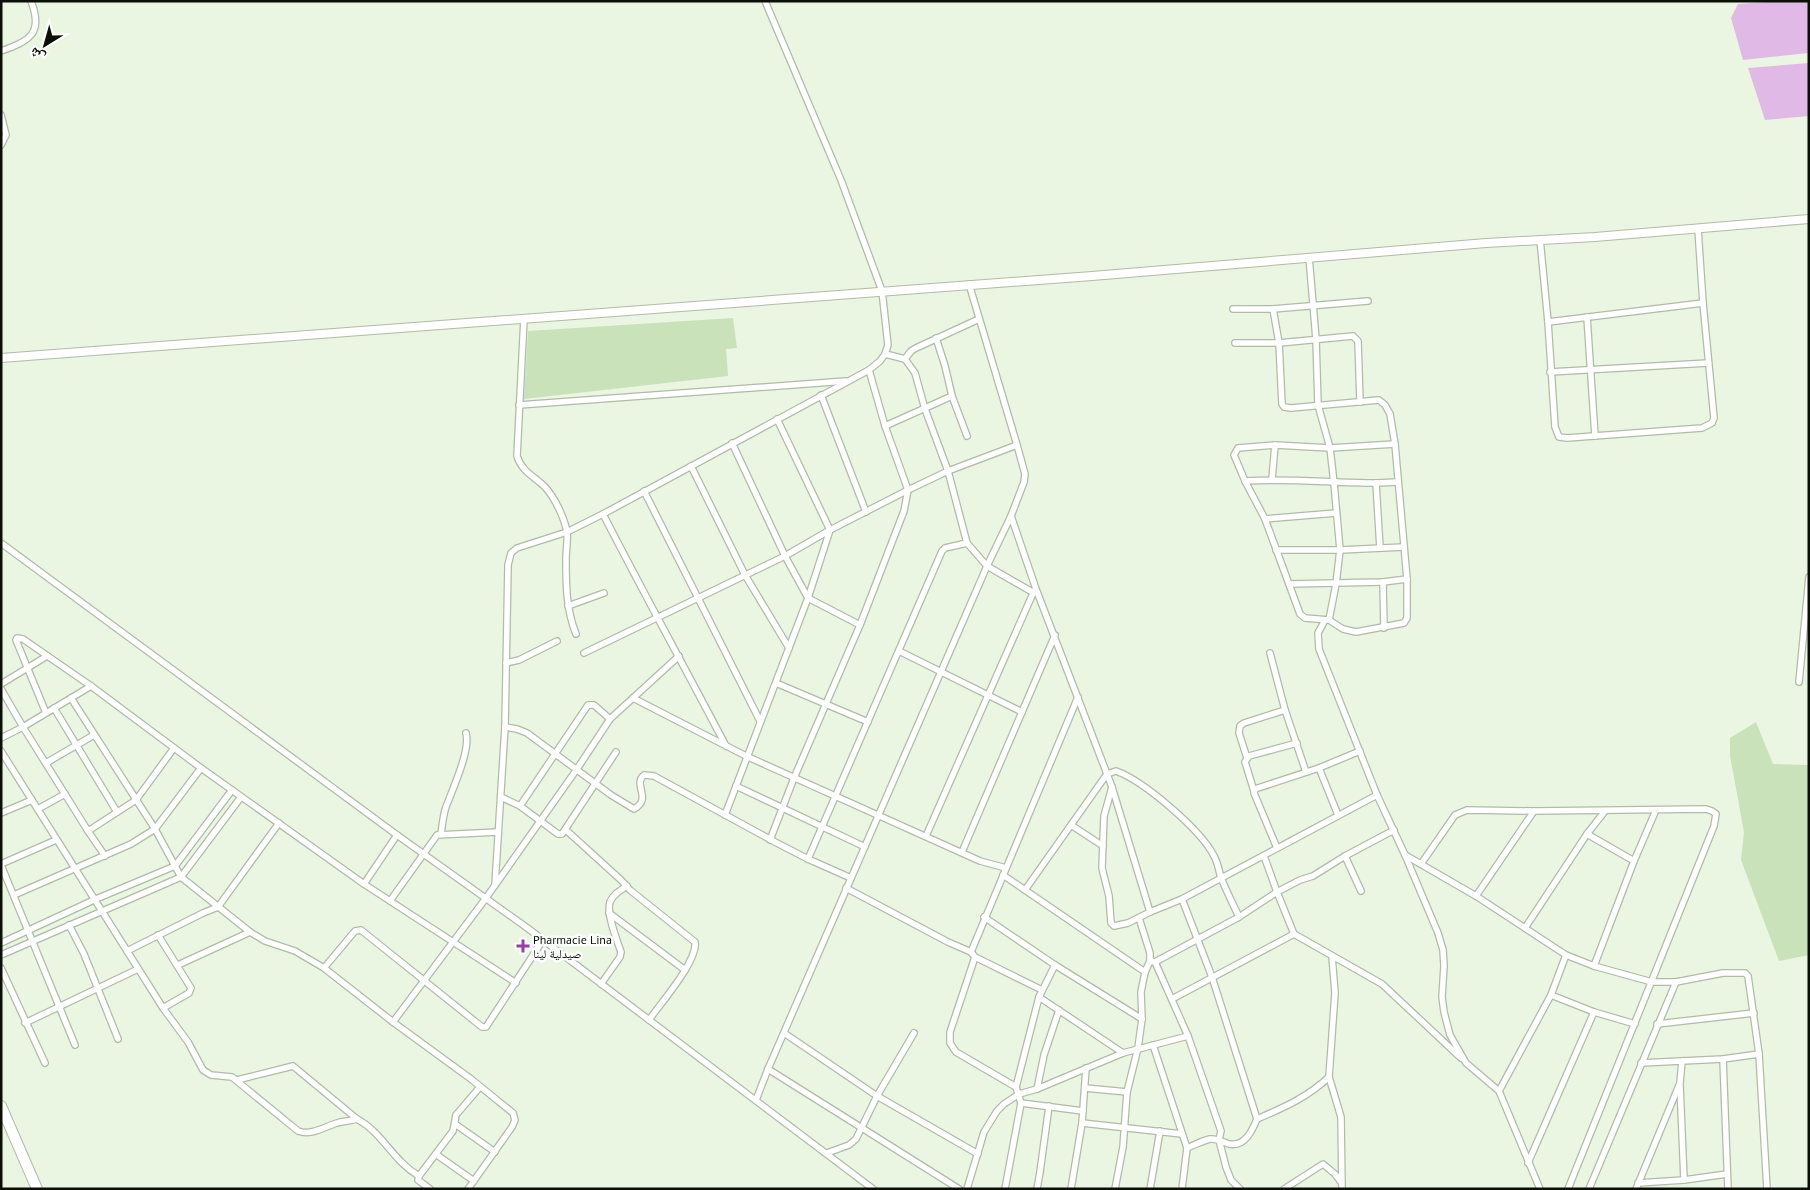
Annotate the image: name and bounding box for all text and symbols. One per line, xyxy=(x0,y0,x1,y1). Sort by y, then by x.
north arrow xyxy=(20,20,70,70)
text: ش xyxy=(26,44,49,67)
place label: Pharmacie Lina صيدلية لينا xyxy=(533,932,612,961)
marker: Pharmacie Lina صيدلية لينا xyxy=(517,940,529,952)

